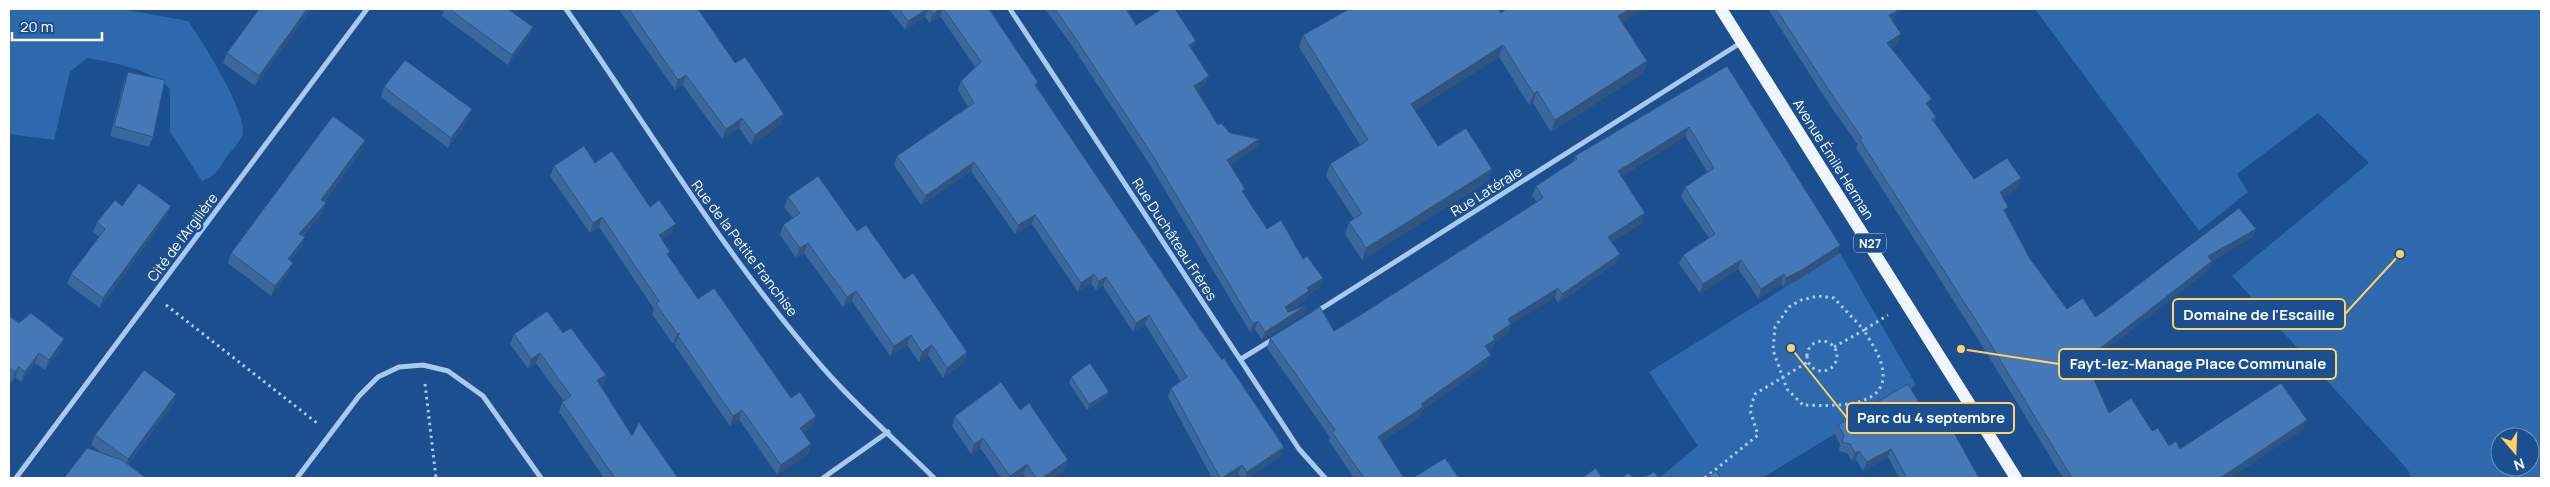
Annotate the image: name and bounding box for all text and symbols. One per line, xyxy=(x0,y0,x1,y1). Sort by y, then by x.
scale bar xyxy=(12,10,102,42)
text: 20 m xyxy=(20,16,53,37)
street label: Avenue Émile Herman xyxy=(1789,95,1879,223)
street label: Rue Latérale xyxy=(1447,162,1525,220)
street label: Rue Duchâteau Frères xyxy=(1128,174,1222,304)
street label: Rue de la Petite Franchise xyxy=(688,176,802,320)
street label: Cité de l'Argilière xyxy=(142,189,222,285)
road number: N27 xyxy=(1854,234,1886,252)
callout: Domaine de l'Escaille xyxy=(2173,299,2345,329)
text: Domaine de l'Escaille xyxy=(2183,304,2335,325)
callout: Fayt-lez-Manage Place Communale xyxy=(2059,349,2336,379)
text: Fayt-lez-Manage Place Communale xyxy=(2070,353,2326,374)
callout: Parc du 4 septembre xyxy=(1847,403,2014,433)
text: Parc du 4 septembre xyxy=(1857,407,2005,428)
north arrow xyxy=(2490,427,2540,477)
text: N xyxy=(2512,454,2527,475)

